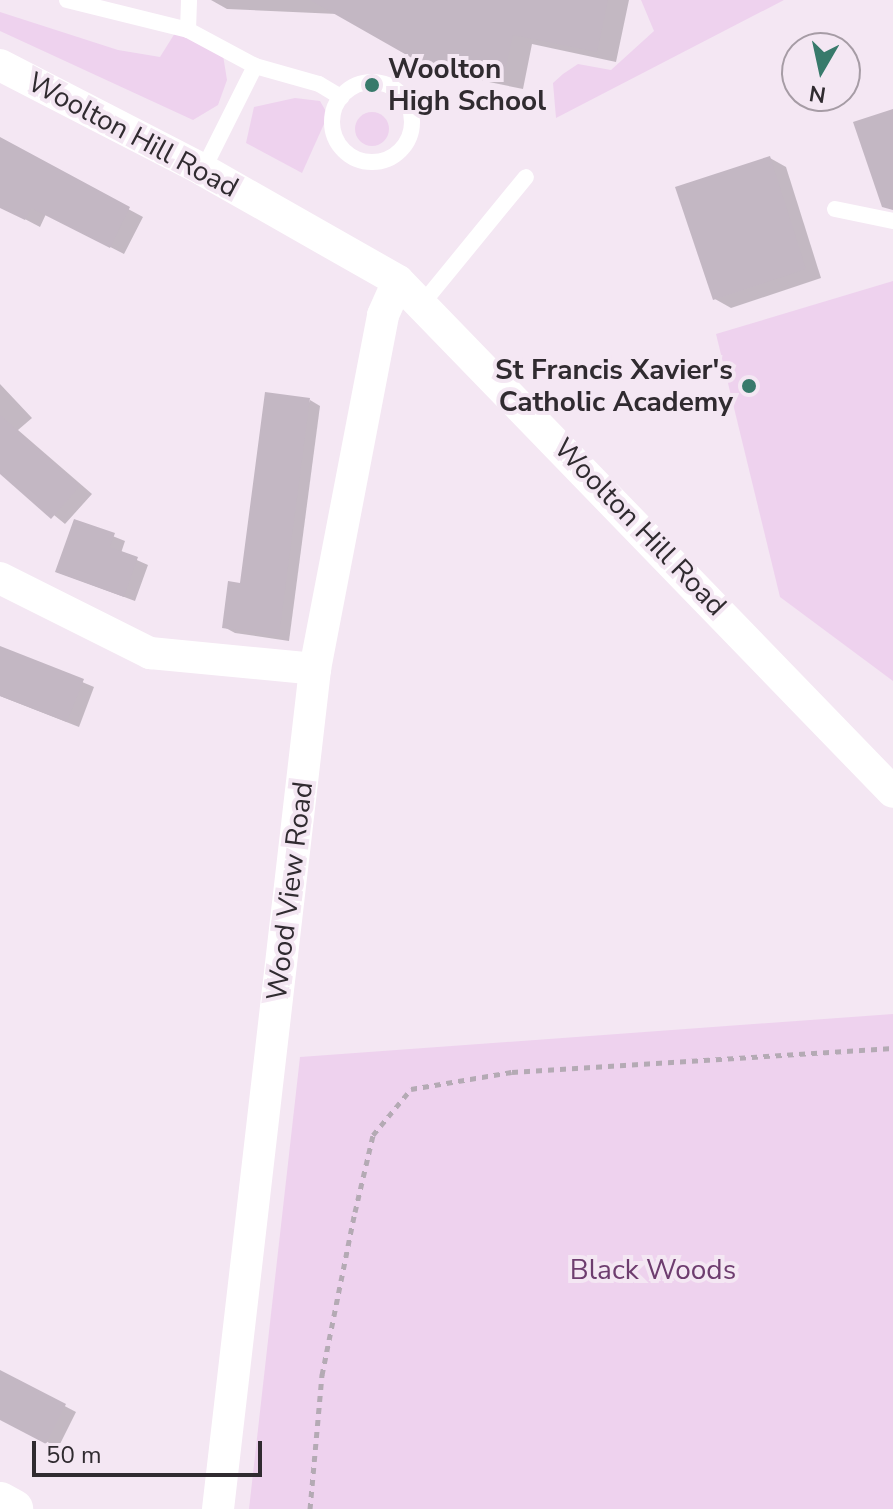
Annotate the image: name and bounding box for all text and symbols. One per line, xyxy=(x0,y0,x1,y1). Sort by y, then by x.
north arrow xyxy=(781,32,861,112)
place label: Woolton High School xyxy=(388,52,546,118)
street label: Woolton Hill Road xyxy=(22,65,244,205)
marker: Woolton High School xyxy=(363,76,381,94)
text: N xyxy=(807,78,828,110)
place label: St Francis Xavier's Catholic Academy xyxy=(495,353,733,419)
marker: St Francis Xavier's Catholic Academy xyxy=(740,377,758,395)
street label: Woolton Hill Road xyxy=(547,431,733,623)
street label: Wood View Road xyxy=(260,780,320,1002)
park label: Black Woods xyxy=(570,1253,736,1287)
scale bar xyxy=(36,1425,266,1475)
text: 50 m xyxy=(46,1439,102,1471)

